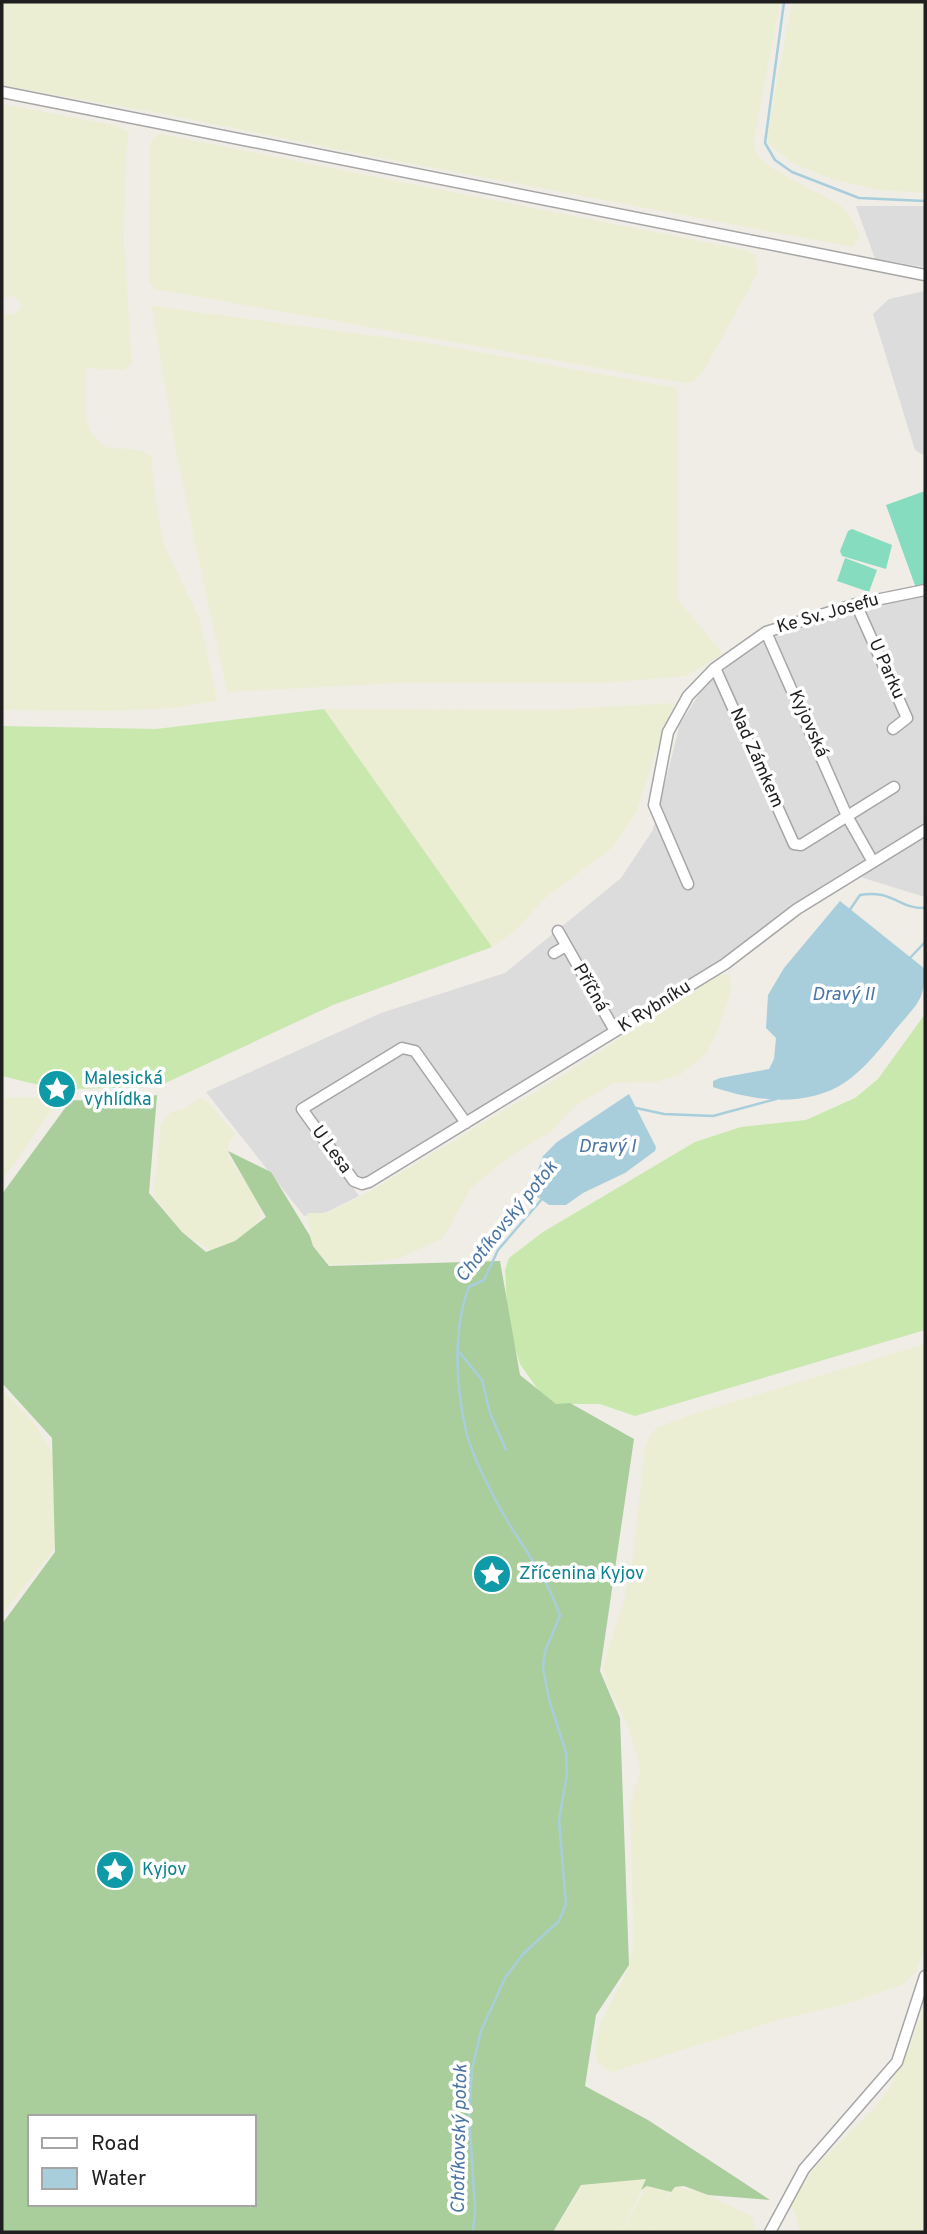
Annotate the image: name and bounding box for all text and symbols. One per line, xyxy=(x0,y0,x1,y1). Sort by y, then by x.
street label: Ke Sv. Josefu xyxy=(774,588,882,640)
street label: U Parku xyxy=(863,635,909,703)
street label: Kyjovská xyxy=(783,687,833,761)
street label: Nad Zámkem xyxy=(724,705,788,811)
street label: Příčná xyxy=(567,960,613,1016)
street label: K Rybníku xyxy=(614,976,696,1038)
water label: Dravý II xyxy=(812,983,875,1007)
place icon: Malesická vyhlídka xyxy=(36,1068,78,1110)
place label: Malesická vyhlídka xyxy=(84,1068,163,1112)
street label: U Lesa xyxy=(306,1121,356,1179)
water label: Dravý I xyxy=(578,1135,637,1159)
water label: Chotíkovský potok xyxy=(451,1156,564,1288)
place icon: Zřícenina Kyjov xyxy=(471,1553,513,1595)
place label: Zřícenina Kyjov xyxy=(519,1563,644,1586)
place icon: Kyjov xyxy=(94,1849,136,1891)
place label: Kyjov xyxy=(142,1859,186,1882)
water label: Chotíkovský potok xyxy=(447,2064,473,2214)
legend xyxy=(28,2115,256,2206)
text: Road xyxy=(91,2131,140,2158)
text: Water xyxy=(91,2166,146,2193)

